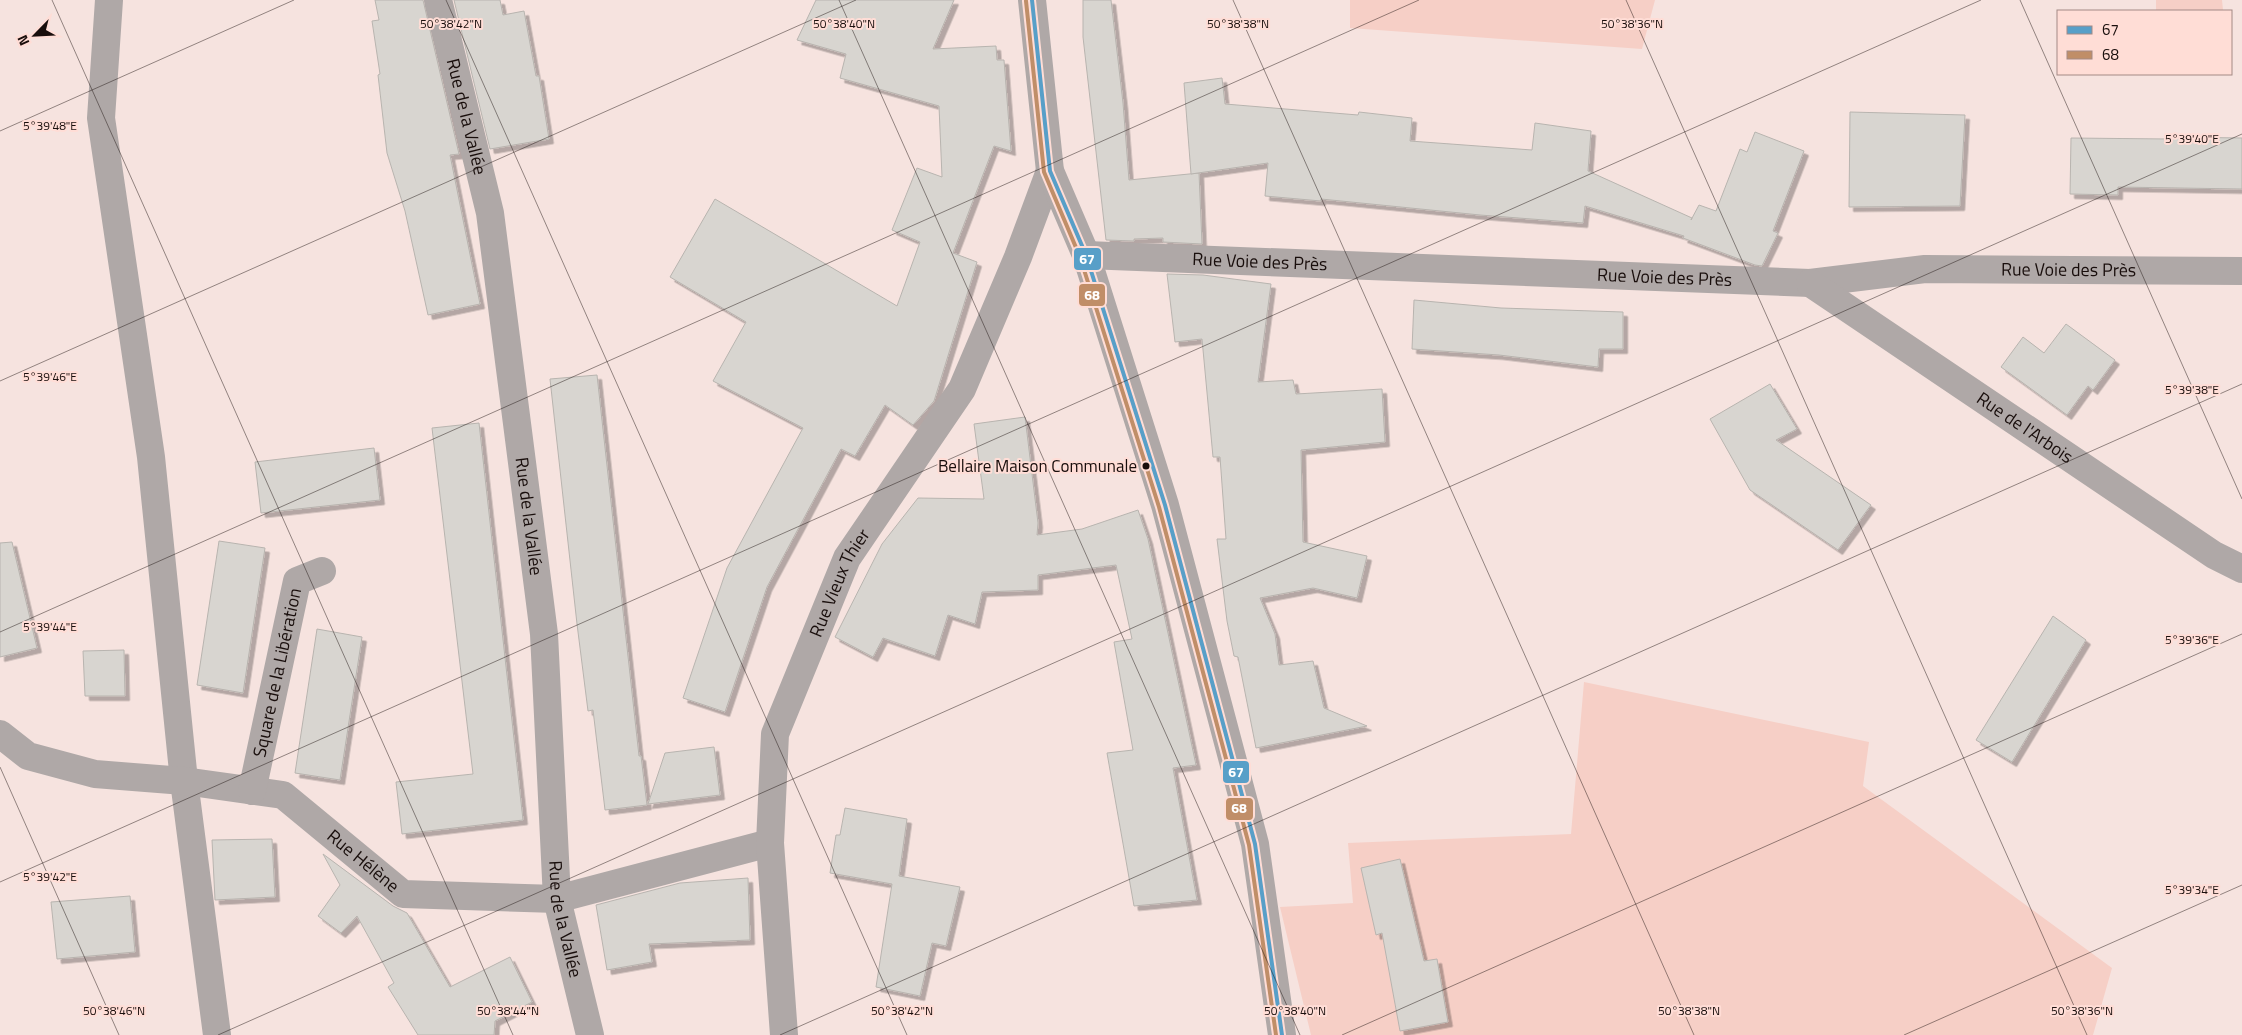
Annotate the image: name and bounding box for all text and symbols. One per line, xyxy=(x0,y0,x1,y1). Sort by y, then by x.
north arrow xyxy=(10,10,60,60)
legend xyxy=(2057,10,2232,75)
text: 50°38'42"N xyxy=(420,14,482,33)
text: 50°38'40"N xyxy=(813,14,875,33)
text: 50°38'38"N xyxy=(1207,14,1269,33)
text: 50°38'36"N xyxy=(1601,14,1663,33)
text: 67 xyxy=(2102,18,2119,41)
text: N xyxy=(11,32,34,49)
text: 68 xyxy=(2102,43,2119,66)
street label: Rue de la Vallée xyxy=(440,55,494,177)
text: 5°39'48"E xyxy=(23,116,77,135)
text: 5°39'40"E xyxy=(2165,129,2219,148)
street label: Rue Voie des Près xyxy=(1192,245,1328,277)
line badge: 67 xyxy=(1073,247,1102,271)
text: 67 xyxy=(1079,248,1095,269)
street label: Rue Voie des Près xyxy=(2001,255,2136,283)
street label: Rue Voie des Près xyxy=(1596,261,1733,293)
line badge: 68 xyxy=(1078,283,1106,307)
text: 68 xyxy=(1084,284,1100,305)
text: 5°39'46"E xyxy=(23,367,77,386)
text: 5°39'38"E xyxy=(2165,380,2219,399)
street label: Rue de l'Arbois xyxy=(1971,385,2079,470)
place label: Bellaire Maison Communale xyxy=(938,453,1137,479)
street label: Rue de la Vallée xyxy=(508,455,550,577)
marker: Bellaire Maison Communale xyxy=(1141,461,1151,471)
street label: Rue Vieux Thier xyxy=(802,523,876,641)
street label: Square de la Libération xyxy=(246,585,308,760)
text: 5°39'44"E xyxy=(23,617,77,636)
text: 5°39'36"E xyxy=(2165,630,2219,649)
line badge: 67 xyxy=(1222,760,1250,784)
text: 67 xyxy=(1228,761,1244,782)
line badge: 68 xyxy=(1225,797,1254,821)
text: 68 xyxy=(1231,797,1247,818)
street label: Rue Hélène xyxy=(321,823,405,899)
street label: Rue de la Vallée xyxy=(542,860,590,980)
text: 5°39'42"E xyxy=(23,867,77,886)
text: 5°39'34"E xyxy=(2165,880,2219,899)
text: 50°38'46"N xyxy=(83,1001,145,1020)
text: 50°38'44"N xyxy=(477,1001,539,1020)
text: 50°38'42"N xyxy=(871,1001,933,1020)
text: 50°38'40"N xyxy=(1264,1001,1326,1020)
text: 50°38'38"N xyxy=(1658,1001,1720,1020)
text: 50°38'36"N xyxy=(2051,1001,2113,1020)

